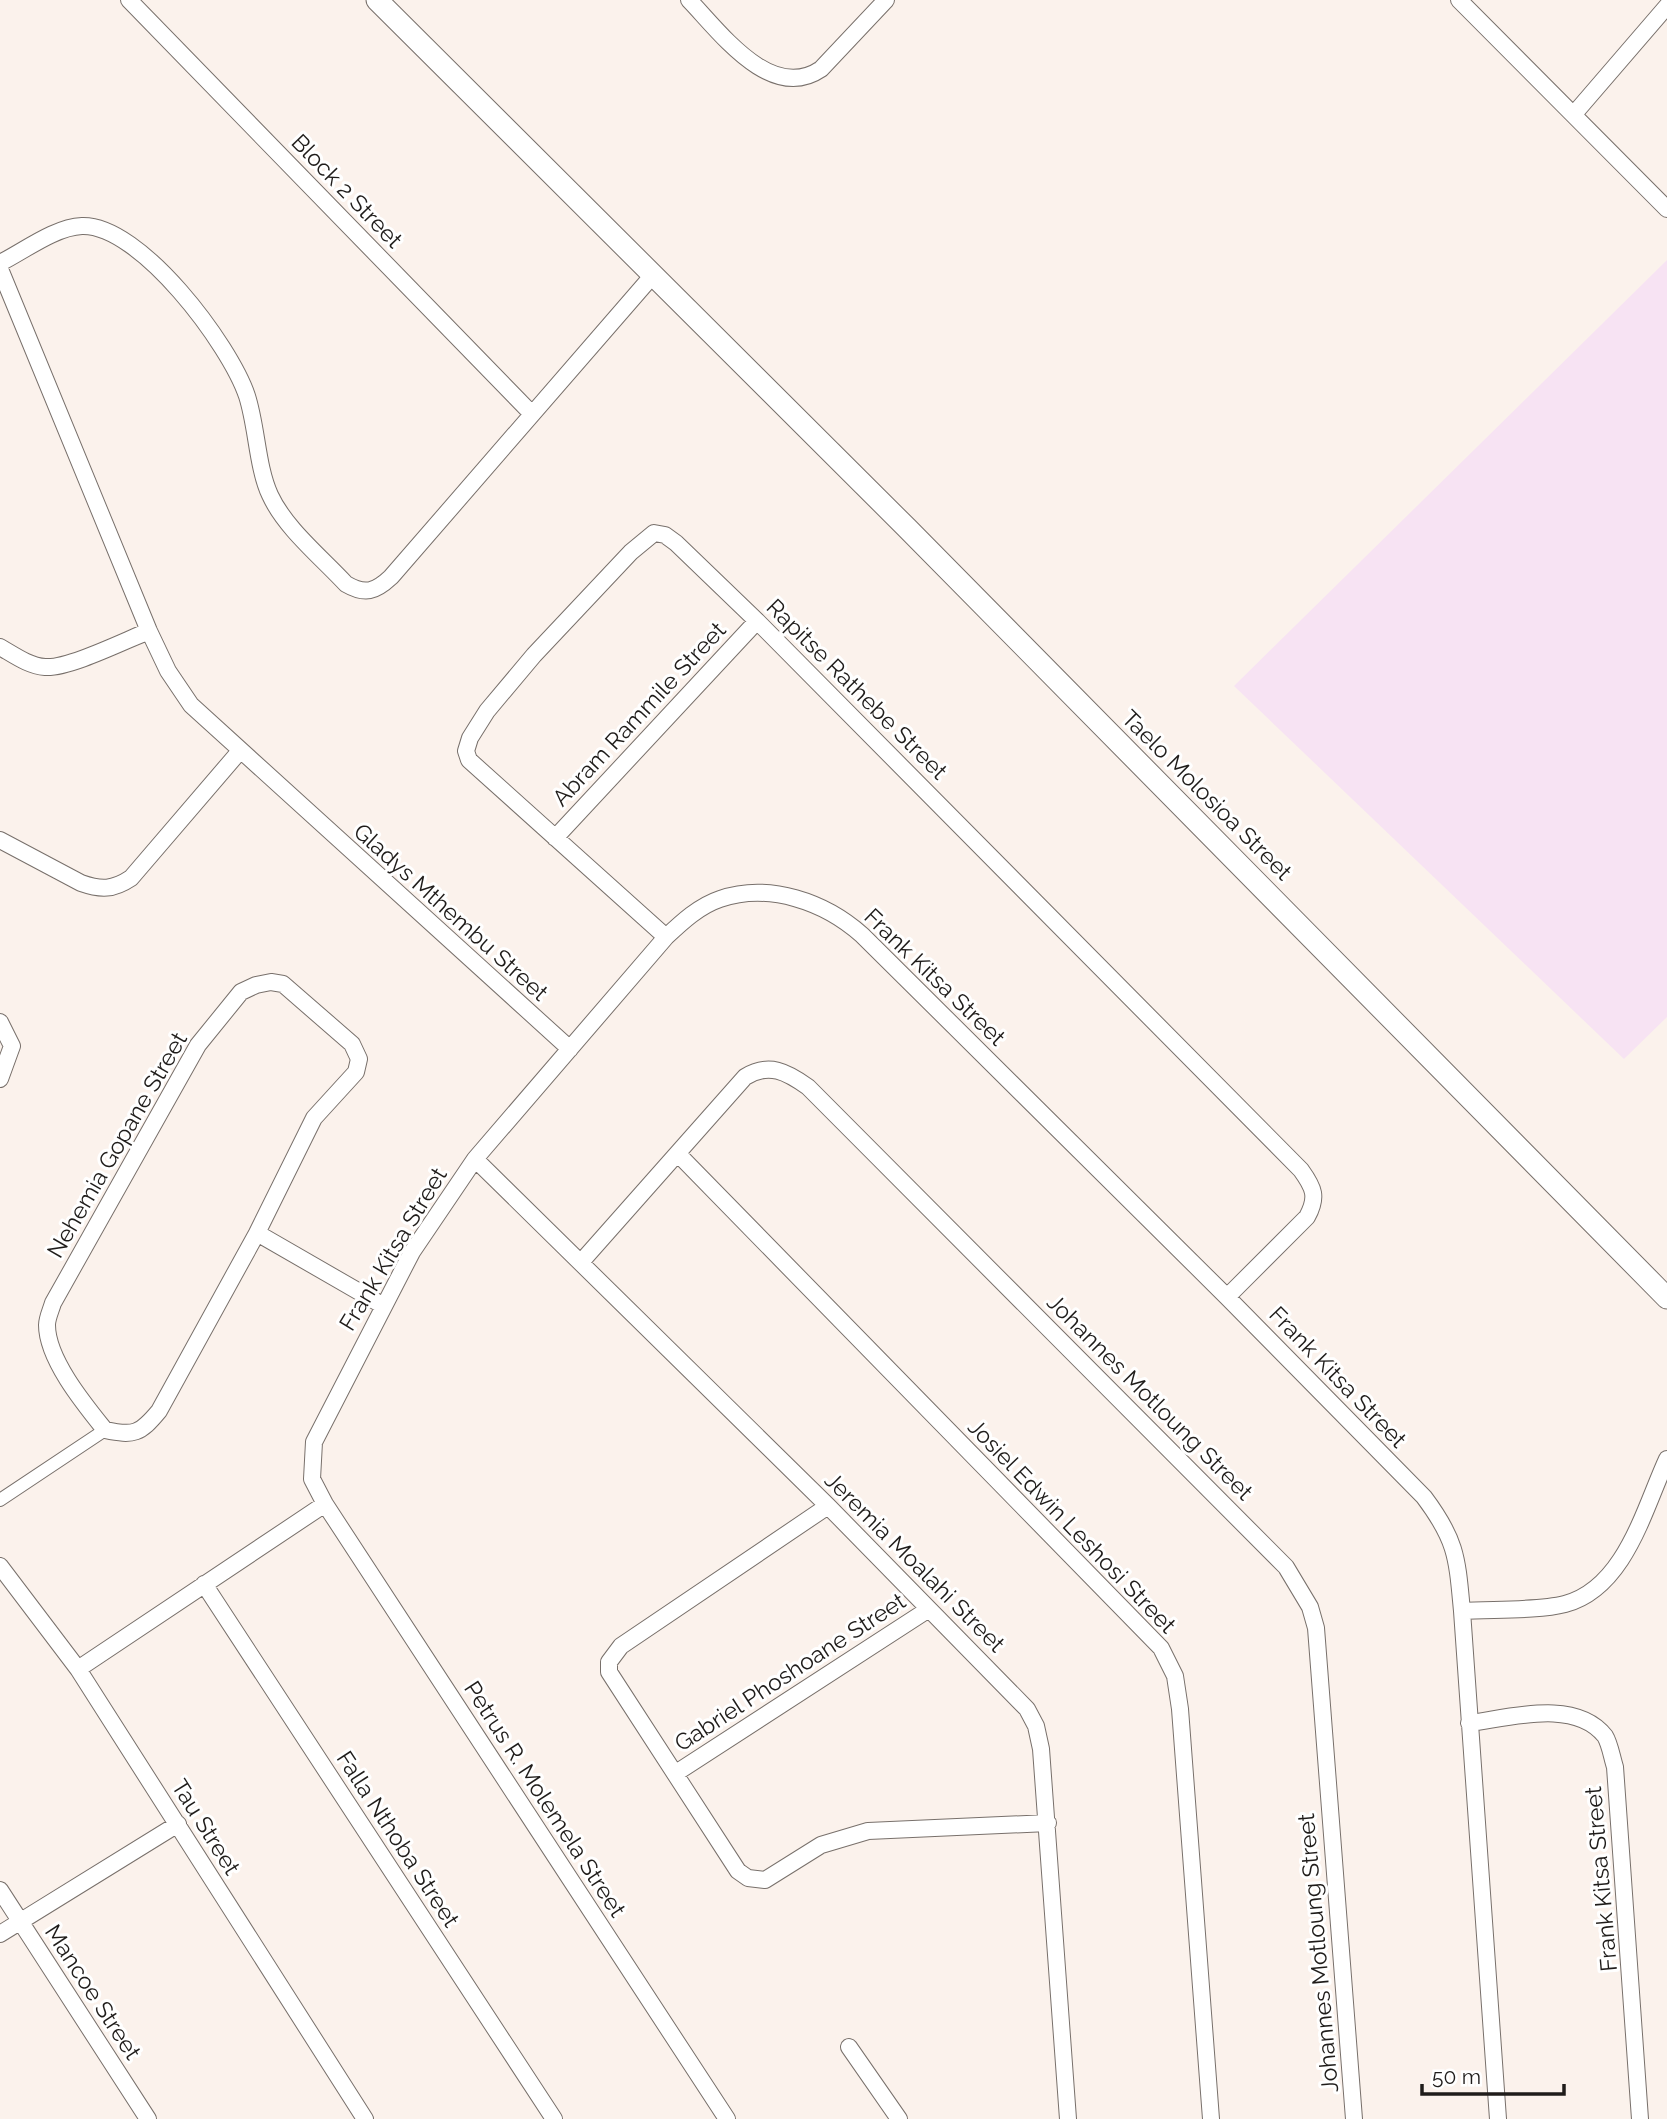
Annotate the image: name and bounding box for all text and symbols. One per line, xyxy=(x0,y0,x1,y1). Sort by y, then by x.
street label: Block 2 Street xyxy=(286,128,409,253)
street label: Rapitse Rathebe Street xyxy=(762,593,953,785)
street label: Abram Rammile Street xyxy=(546,616,731,811)
street label: Taelo Molosioa Street xyxy=(1117,704,1298,885)
street label: Gladys Mthembu Street xyxy=(349,817,554,1006)
street label: Frank Kitsa Street xyxy=(859,903,1012,1051)
street label: Nehemia Gopane Street xyxy=(41,1027,192,1262)
street label: Frank Kitsa Street xyxy=(333,1162,452,1335)
street label: Johannes Motloung Street xyxy=(1042,1288,1259,1505)
street label: Frank Kitsa Street xyxy=(1264,1301,1413,1453)
street label: Josiel Edwin Leshosi Street xyxy=(963,1413,1182,1639)
street label: Jeremia Moalahi Street xyxy=(820,1466,1011,1657)
street label: Gabriel Phoshoane Street xyxy=(669,1587,910,1756)
street label: Petrus R. Molemela Street xyxy=(459,1676,632,1922)
street label: Falla Nthoba Street xyxy=(331,1746,466,1932)
street label: Tau Street xyxy=(167,1774,246,1880)
street label: Frank Kitsa Street xyxy=(1579,1785,1622,1973)
street label: Johannes Motloung Street xyxy=(1292,1812,1343,2094)
street label: Mancoe Street xyxy=(40,1919,147,2064)
scale bar xyxy=(1422,2052,1564,2096)
text: 50 m xyxy=(1432,2064,1481,2089)

